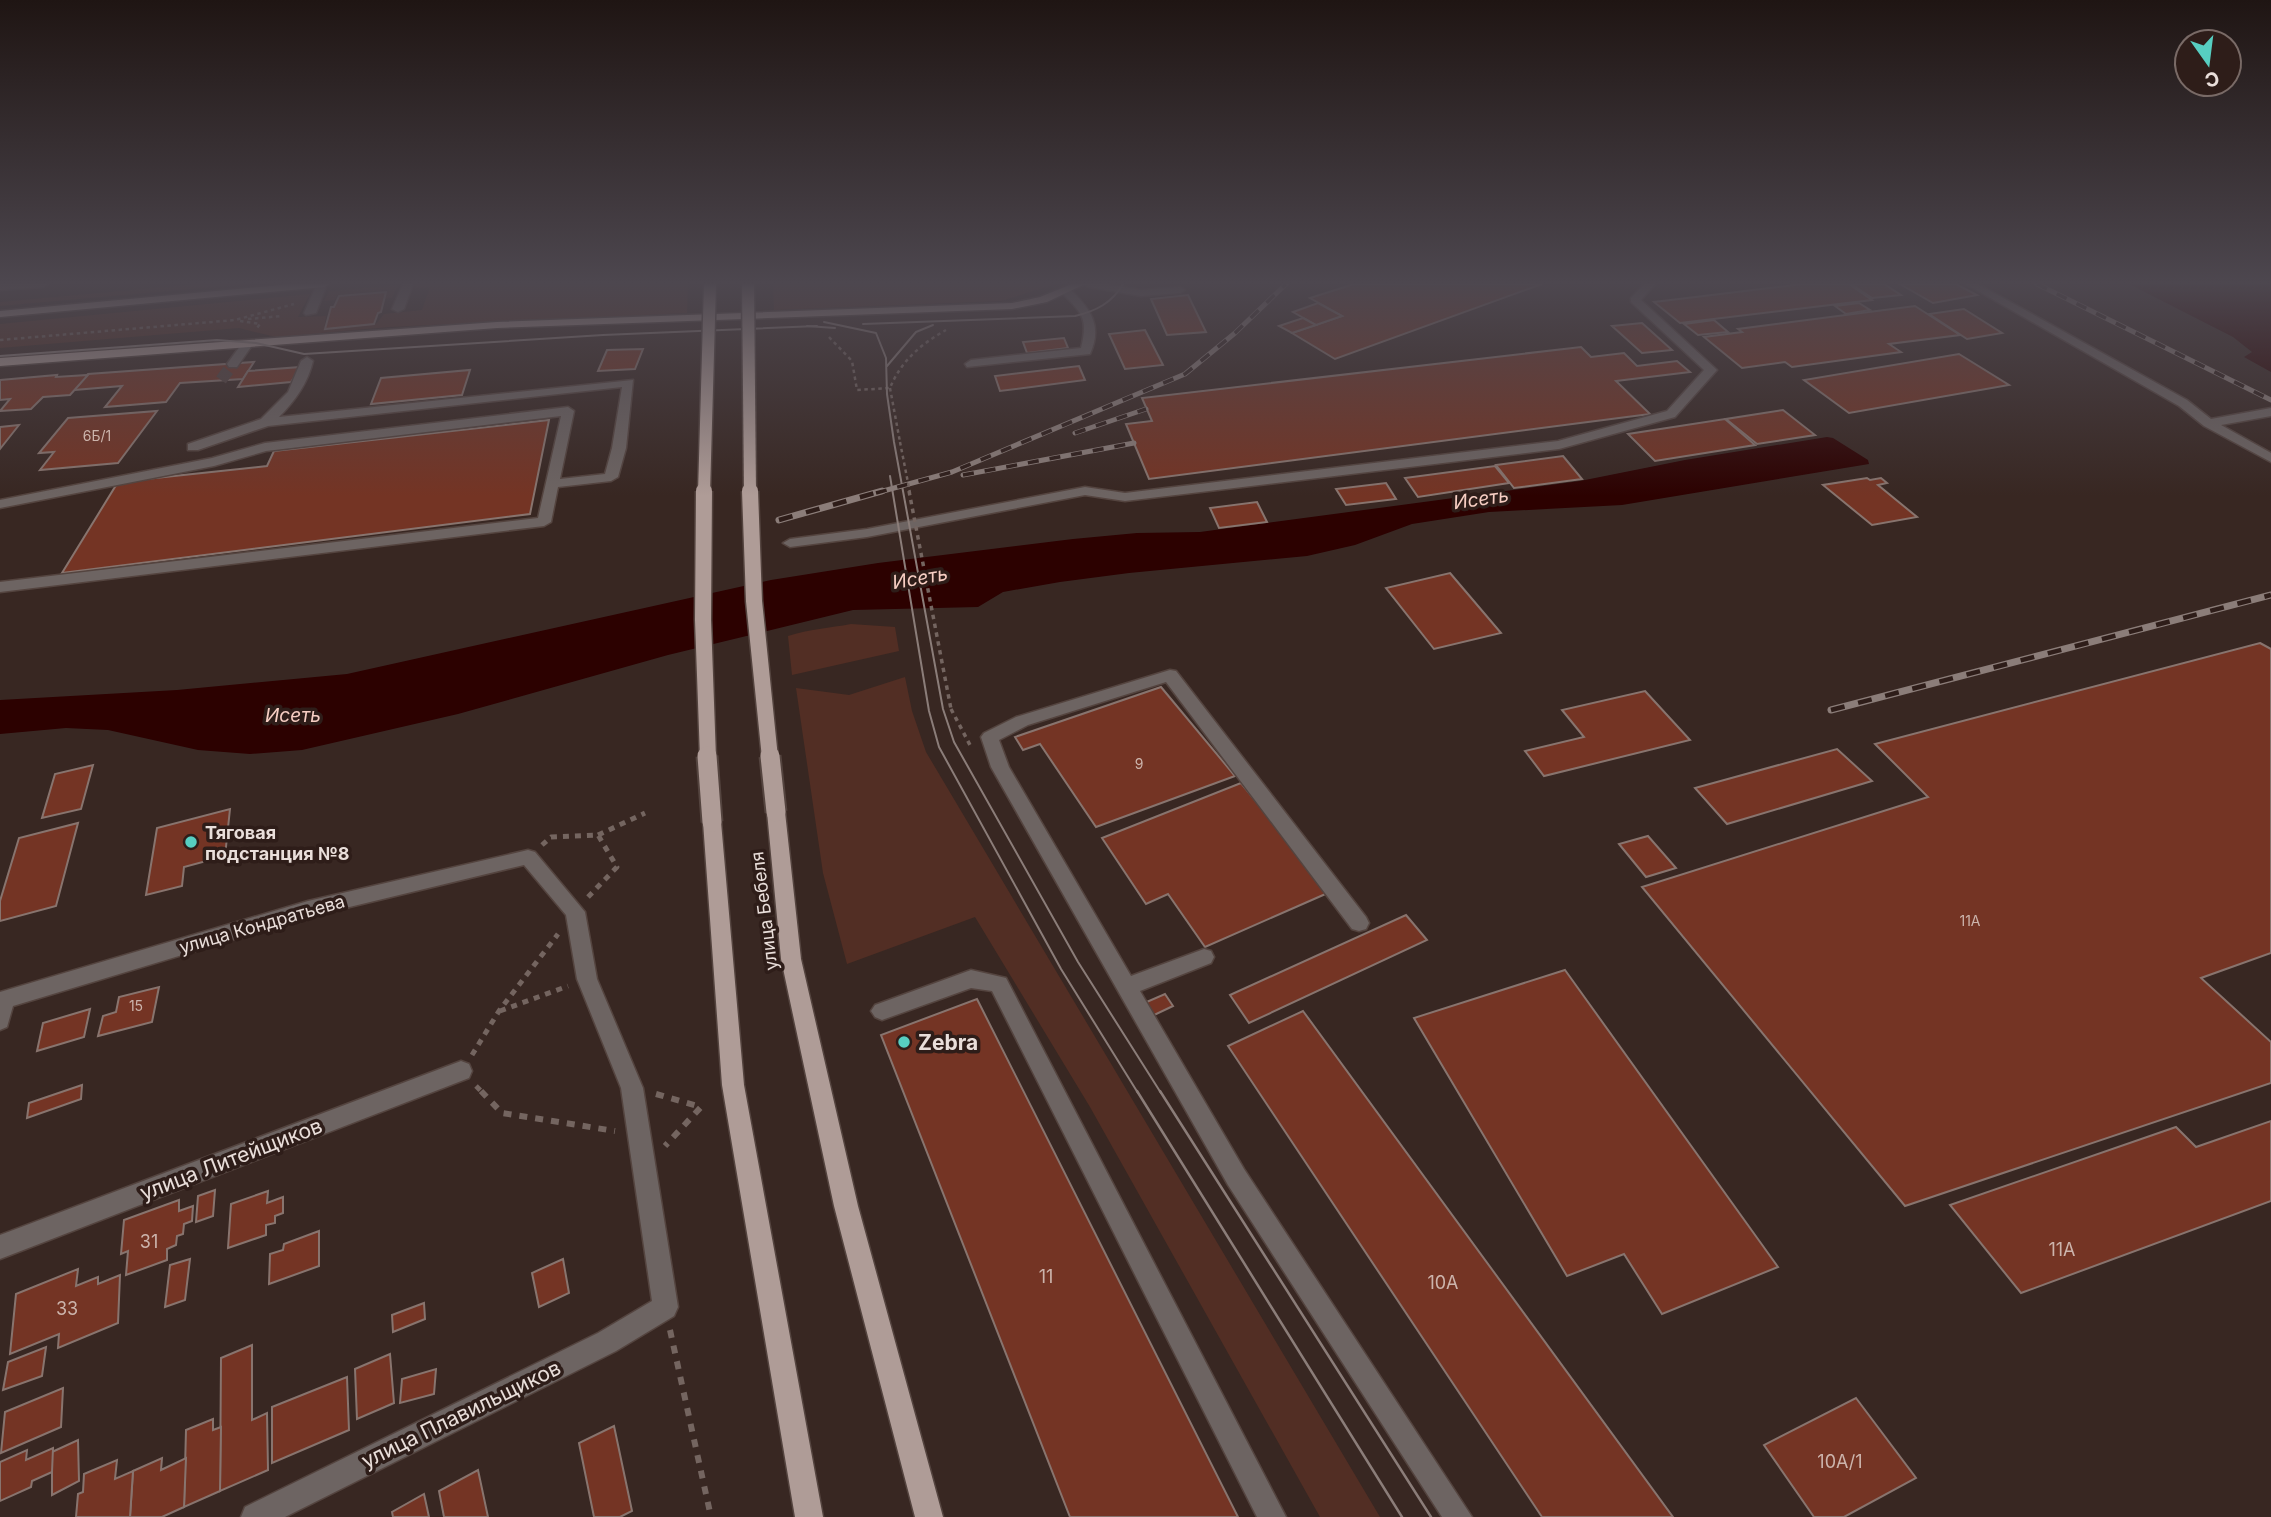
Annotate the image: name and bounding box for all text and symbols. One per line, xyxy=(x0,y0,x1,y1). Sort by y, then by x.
north arrow xyxy=(2173,28,2243,98)
text: С xyxy=(2202,66,2222,92)
house number: 6Б/1 xyxy=(83,427,111,444)
water label: Исеть xyxy=(1452,484,1510,514)
water label: Исеть xyxy=(890,562,950,594)
water label: Исеть xyxy=(265,704,321,727)
house number: 9 xyxy=(1135,755,1143,772)
place label: Тяговая подстанция №8 xyxy=(205,822,350,864)
marker: Тяговая подстанция №8 xyxy=(183,834,199,850)
street label: улица Бебеля xyxy=(746,850,782,972)
street label: улица Кондратьева xyxy=(177,890,347,958)
house number: 11А xyxy=(1959,912,1981,929)
house number: 15 xyxy=(129,997,143,1014)
place label: Zebra xyxy=(918,1030,978,1055)
marker: Zebra xyxy=(896,1034,912,1050)
street label: улица Литейщиков xyxy=(136,1113,326,1205)
house number: 31 xyxy=(140,1231,158,1252)
house number: 11А xyxy=(2048,1239,2076,1260)
house number: 11 xyxy=(1039,1266,1053,1287)
house number: 10А xyxy=(1427,1272,1459,1293)
house number: 33 xyxy=(56,1298,78,1319)
street label: улица Плавильщиков xyxy=(357,1355,565,1473)
house number: 10А/1 xyxy=(1817,1451,1863,1472)

